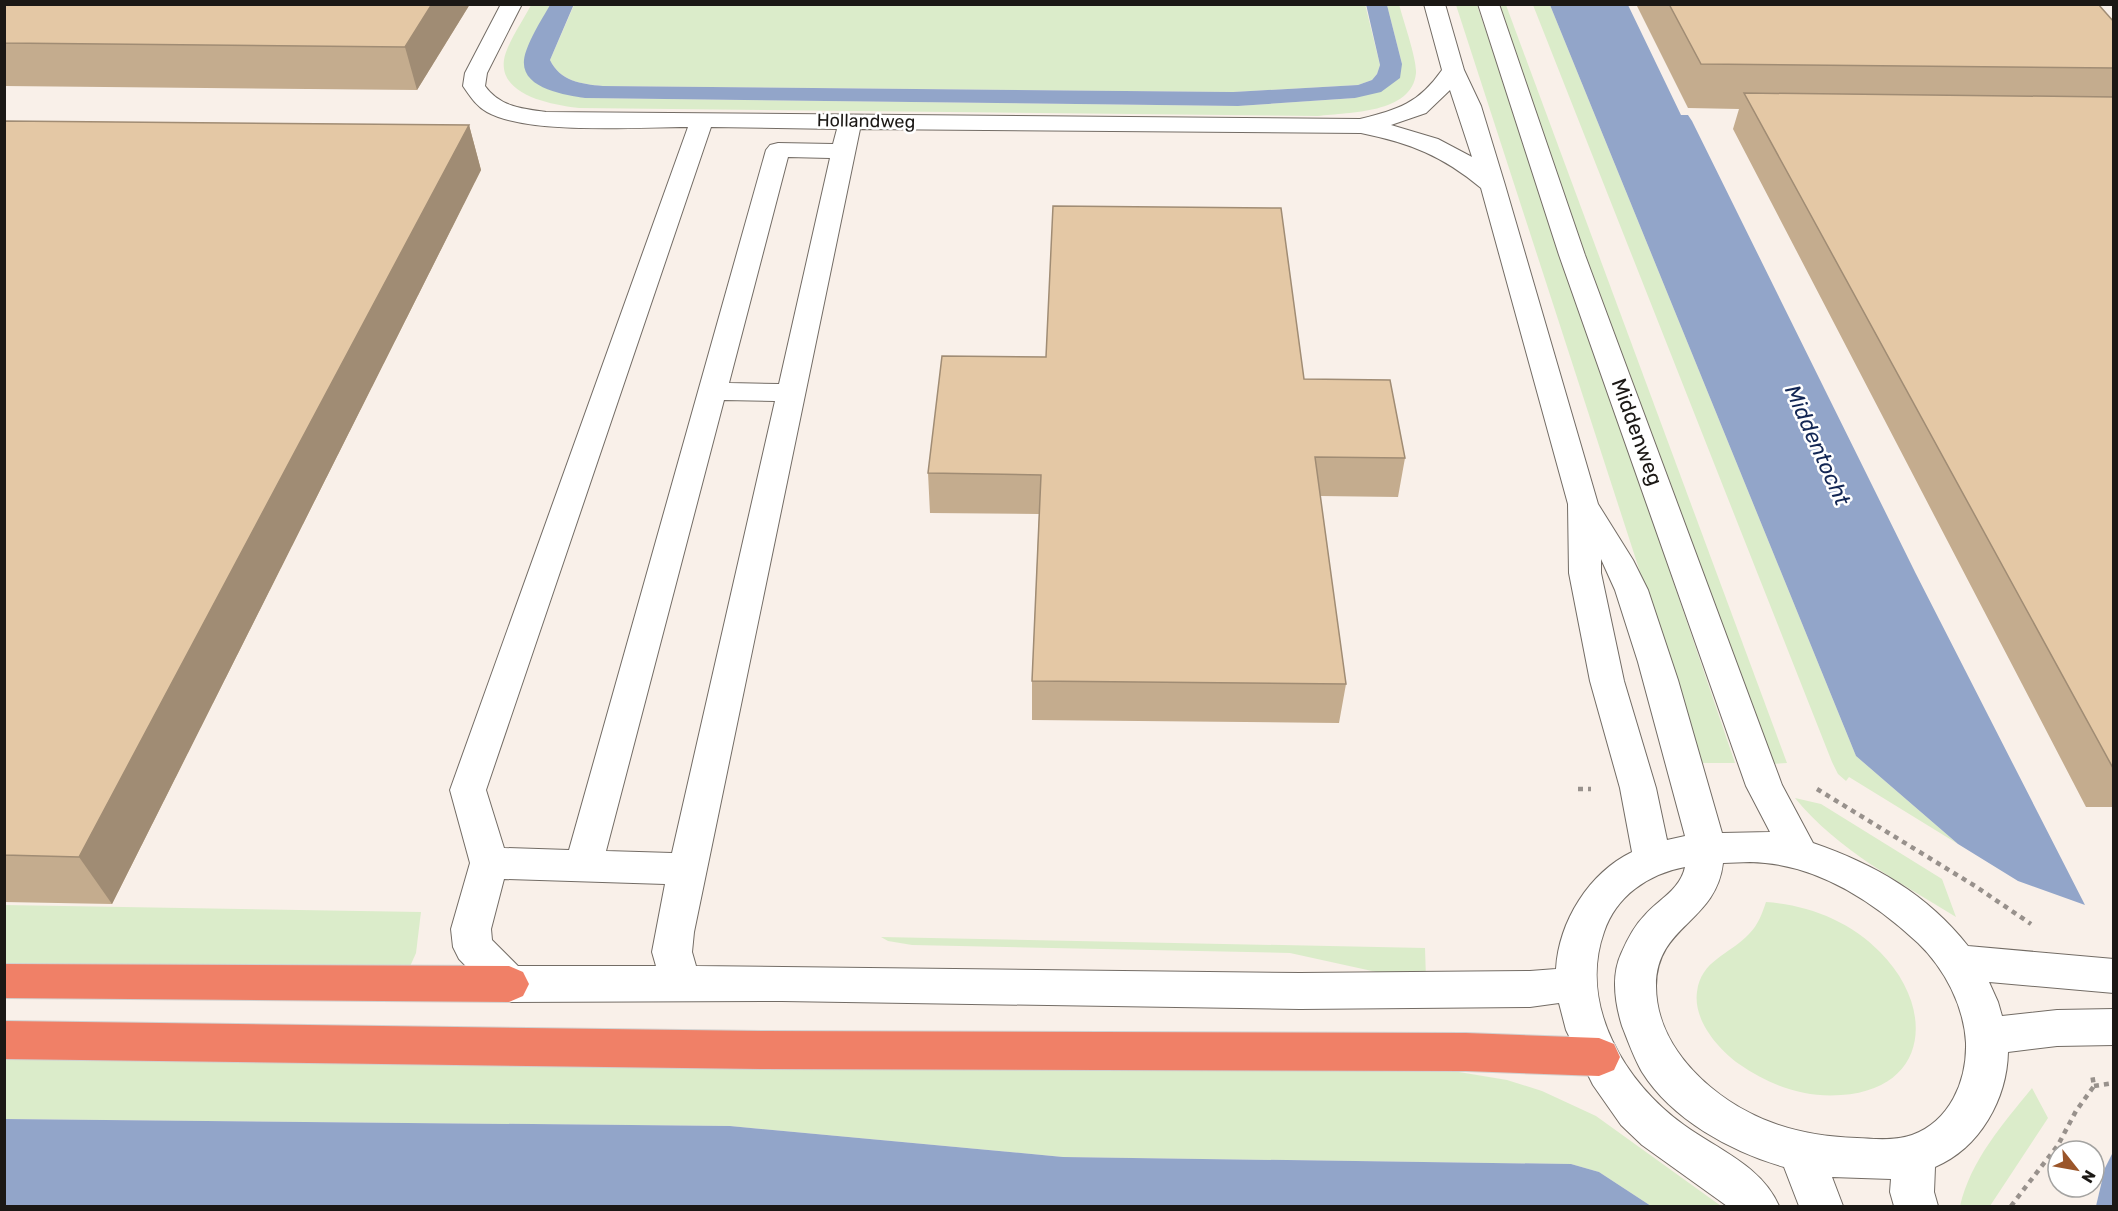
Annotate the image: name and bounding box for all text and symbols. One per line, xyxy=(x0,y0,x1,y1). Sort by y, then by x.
street label: Hollandweg xyxy=(817,109,915,133)
street label: Middenweg xyxy=(1607,375,1668,489)
water label: Middentocht xyxy=(1779,381,1856,510)
north arrow xyxy=(2046,1139,2106,1199)
text: N xyxy=(2077,1167,2100,1186)

